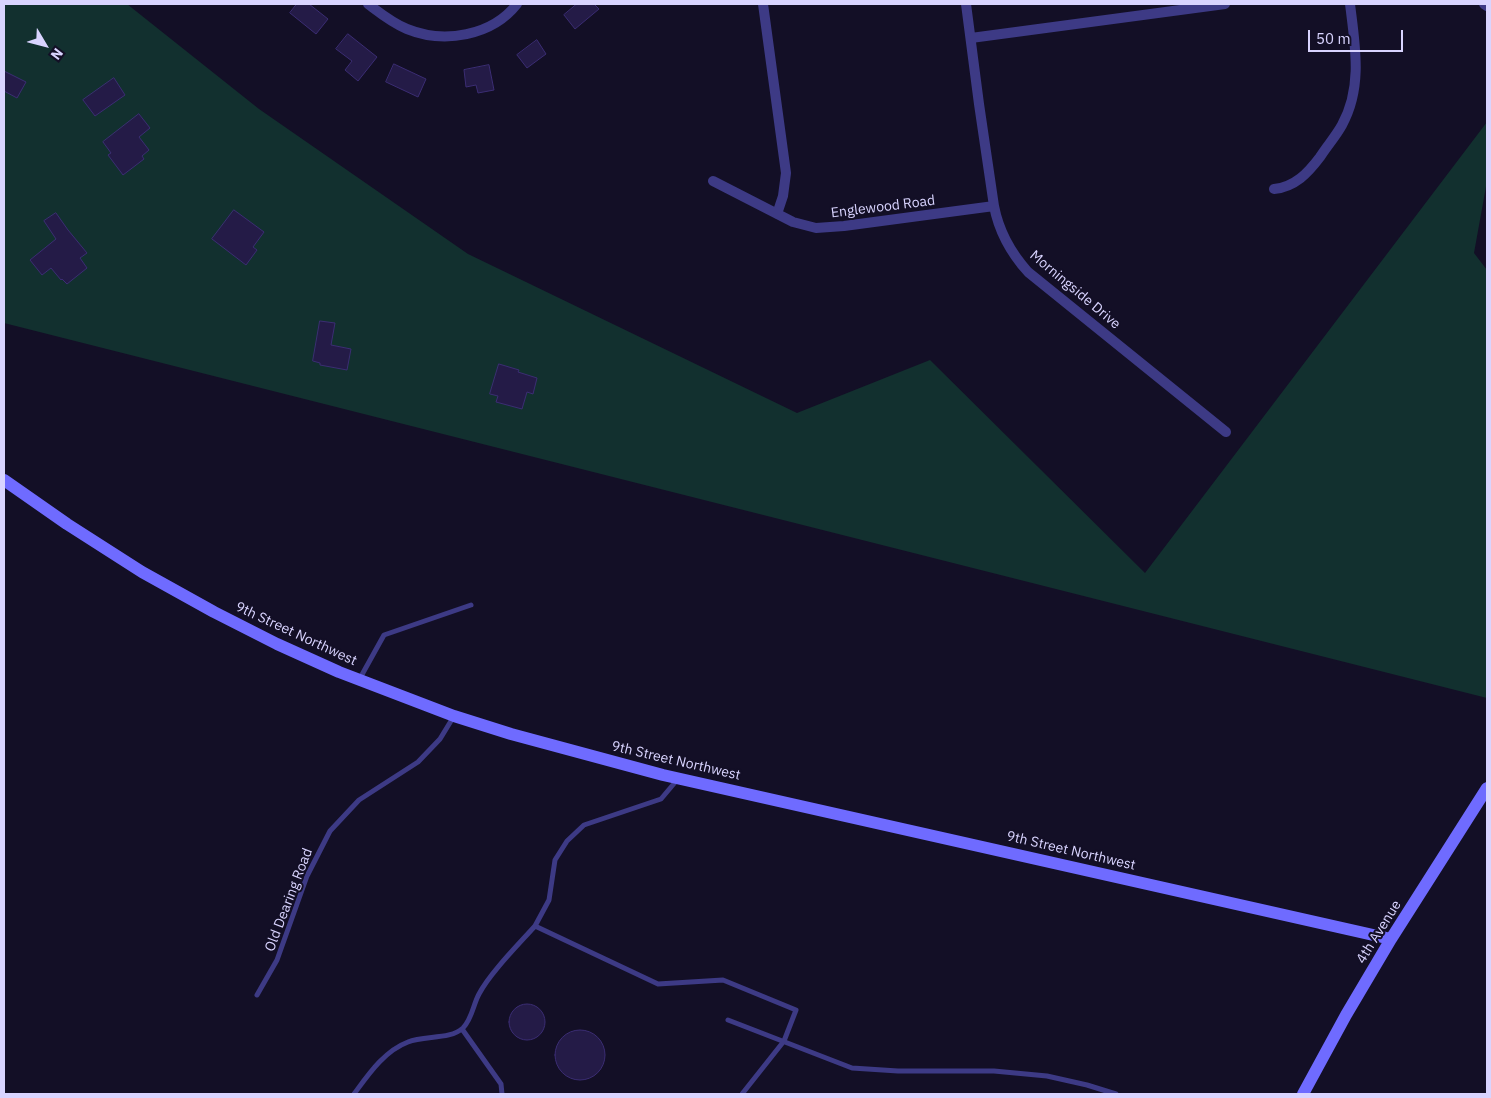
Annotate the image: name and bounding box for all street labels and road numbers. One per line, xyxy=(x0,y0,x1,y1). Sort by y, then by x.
street label: Englewood Road xyxy=(830,192,936,222)
street label: Morningside Drive xyxy=(1026,247,1124,333)
street label: 9th Street Northwest xyxy=(233,598,359,670)
street label: 9th Street Northwest xyxy=(610,738,742,784)
street label: 9th Street Northwest xyxy=(1005,828,1137,874)
street label: Old Dearing Road xyxy=(262,846,316,954)
street label: 4th Avenue xyxy=(1353,897,1405,967)

